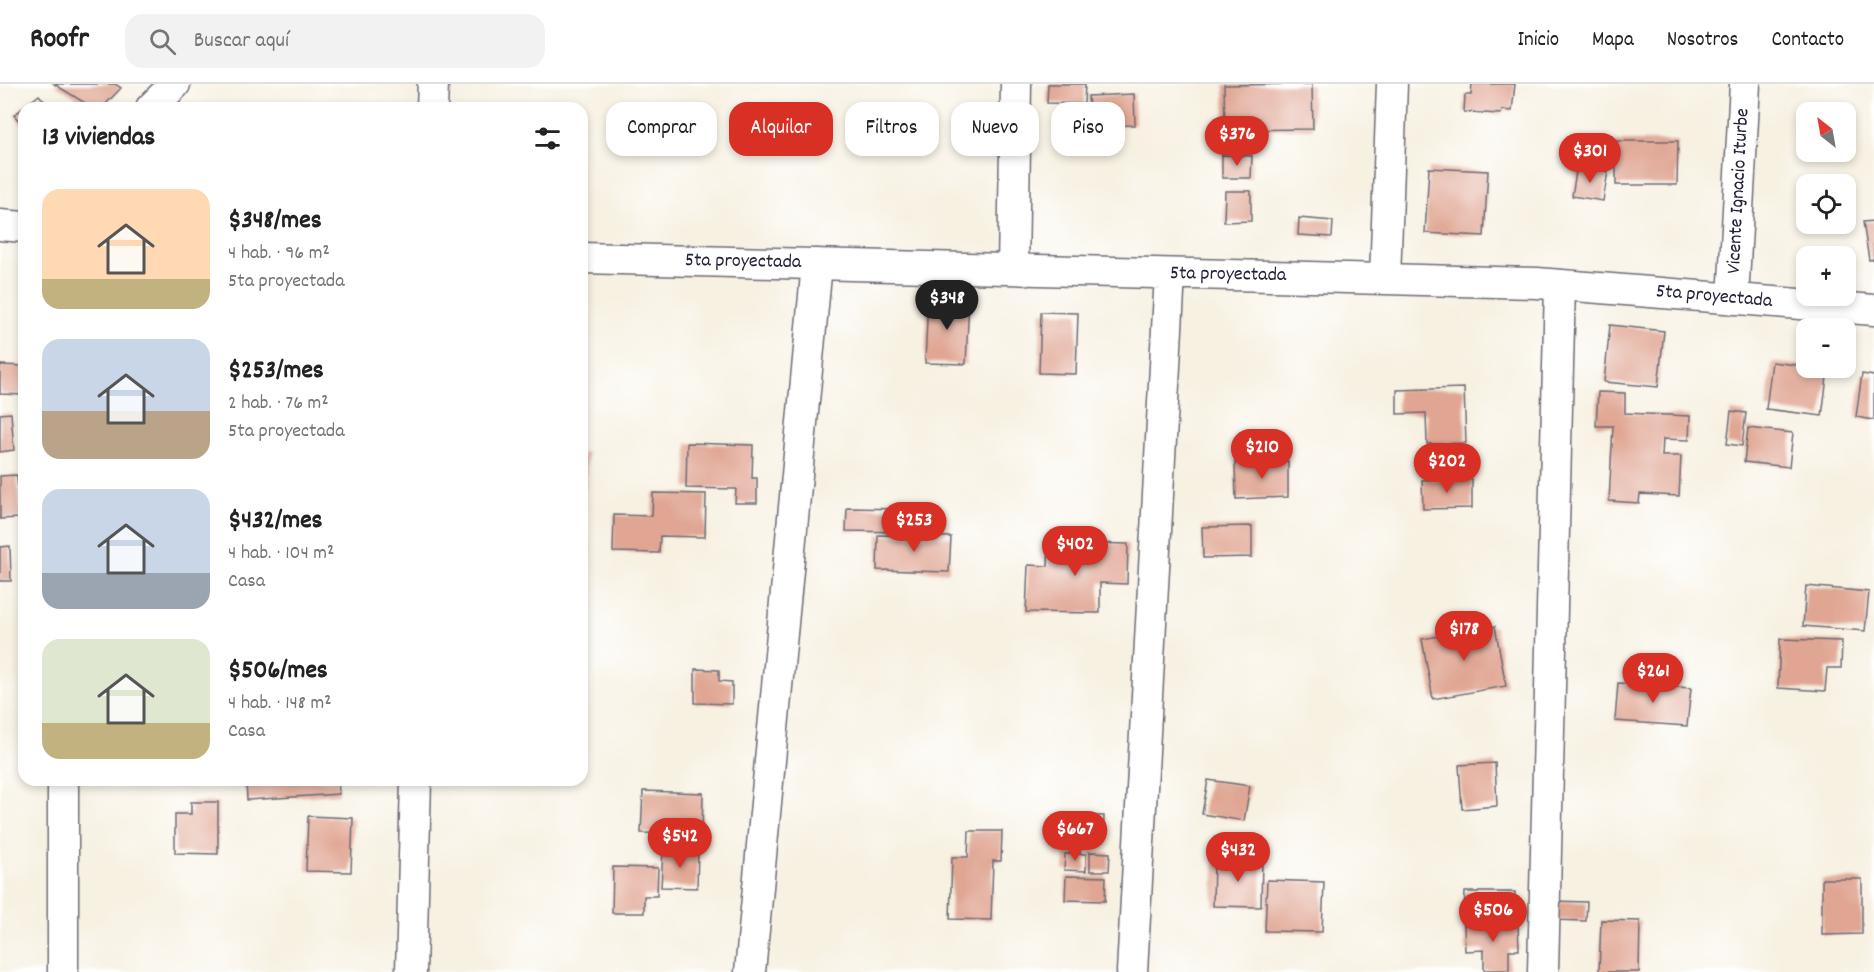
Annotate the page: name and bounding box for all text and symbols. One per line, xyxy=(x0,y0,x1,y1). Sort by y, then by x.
search box xyxy=(125,14,545,68)
text: Roofr xyxy=(30,21,89,61)
icon: search xyxy=(146,25,179,58)
text: Buscar aquí xyxy=(194,26,289,57)
text: Inicio xyxy=(1517,26,1559,56)
text: Mapa xyxy=(1592,26,1634,56)
text: Nosotros xyxy=(1667,26,1738,56)
text: Contacto xyxy=(1771,26,1844,56)
chip: Comprar xyxy=(606,102,717,156)
chip: Alquilar xyxy=(729,102,833,156)
chip: Filtros xyxy=(845,102,939,156)
chip: Nuevo xyxy=(951,102,1039,156)
chip: Piso xyxy=(1051,102,1125,156)
north arrow xyxy=(1796,102,1856,162)
map controls xyxy=(1796,102,1856,378)
street label: Vicente Ignacio Iturbe xyxy=(1721,107,1757,275)
pin: $376 xyxy=(1201,116,1273,167)
text: 13 viviendas xyxy=(42,120,155,157)
text: $376 xyxy=(1219,121,1255,149)
icon: filters xyxy=(531,122,564,155)
pin: $301 xyxy=(1554,133,1626,184)
text: $301 xyxy=(1573,138,1607,166)
button: locate xyxy=(1796,174,1856,234)
text: $348/mes xyxy=(228,203,322,240)
icon: home xyxy=(90,213,162,285)
text: 4 hab. · 96 m² xyxy=(228,240,330,268)
button: + xyxy=(1796,246,1856,306)
street label: 5ta proyectada xyxy=(684,247,802,277)
street label: 5ta proyectada xyxy=(1169,260,1287,290)
text: 5ta proyectada xyxy=(228,268,345,296)
street label: 5ta proyectada xyxy=(1655,278,1774,316)
pin: $348 xyxy=(911,280,983,331)
text: $348 xyxy=(929,285,965,313)
button: − xyxy=(1796,318,1856,378)
text: $253/mes xyxy=(228,353,324,390)
icon: home xyxy=(90,363,162,435)
text: 2 hab. · 76 m² xyxy=(228,390,329,418)
text: 5ta proyectada xyxy=(228,418,345,446)
pin: $210 xyxy=(1226,429,1298,480)
text: $210 xyxy=(1245,434,1279,462)
pin: $202 xyxy=(1411,443,1483,494)
text: $202 xyxy=(1428,448,1466,476)
pin: $253 xyxy=(878,502,950,553)
text: $432/mes xyxy=(228,503,323,540)
text: $253 xyxy=(895,507,933,535)
icon: home xyxy=(90,513,162,585)
pin: $402 xyxy=(1039,526,1111,577)
text: $402 xyxy=(1056,531,1094,559)
text: 4 hab. · 104 m² xyxy=(228,540,334,568)
text: Casa xyxy=(228,568,265,596)
pin: $178 xyxy=(1428,611,1500,662)
text: $178 xyxy=(1449,616,1479,644)
text: $506/mes xyxy=(228,653,328,690)
pin: $261 xyxy=(1617,653,1689,704)
text: $261 xyxy=(1636,658,1670,686)
icon: home xyxy=(90,663,162,735)
text: 4 hab. · 148 m² xyxy=(228,690,331,718)
text: Casa xyxy=(228,718,265,746)
pin: $667 xyxy=(1039,811,1111,862)
text: $667 xyxy=(1056,816,1094,844)
pin: $542 xyxy=(644,818,716,869)
text: $542 xyxy=(662,823,698,851)
pin: $432 xyxy=(1202,832,1274,883)
text: $432 xyxy=(1220,837,1256,865)
pin: $506 xyxy=(1457,892,1529,943)
text: $506 xyxy=(1473,897,1513,925)

